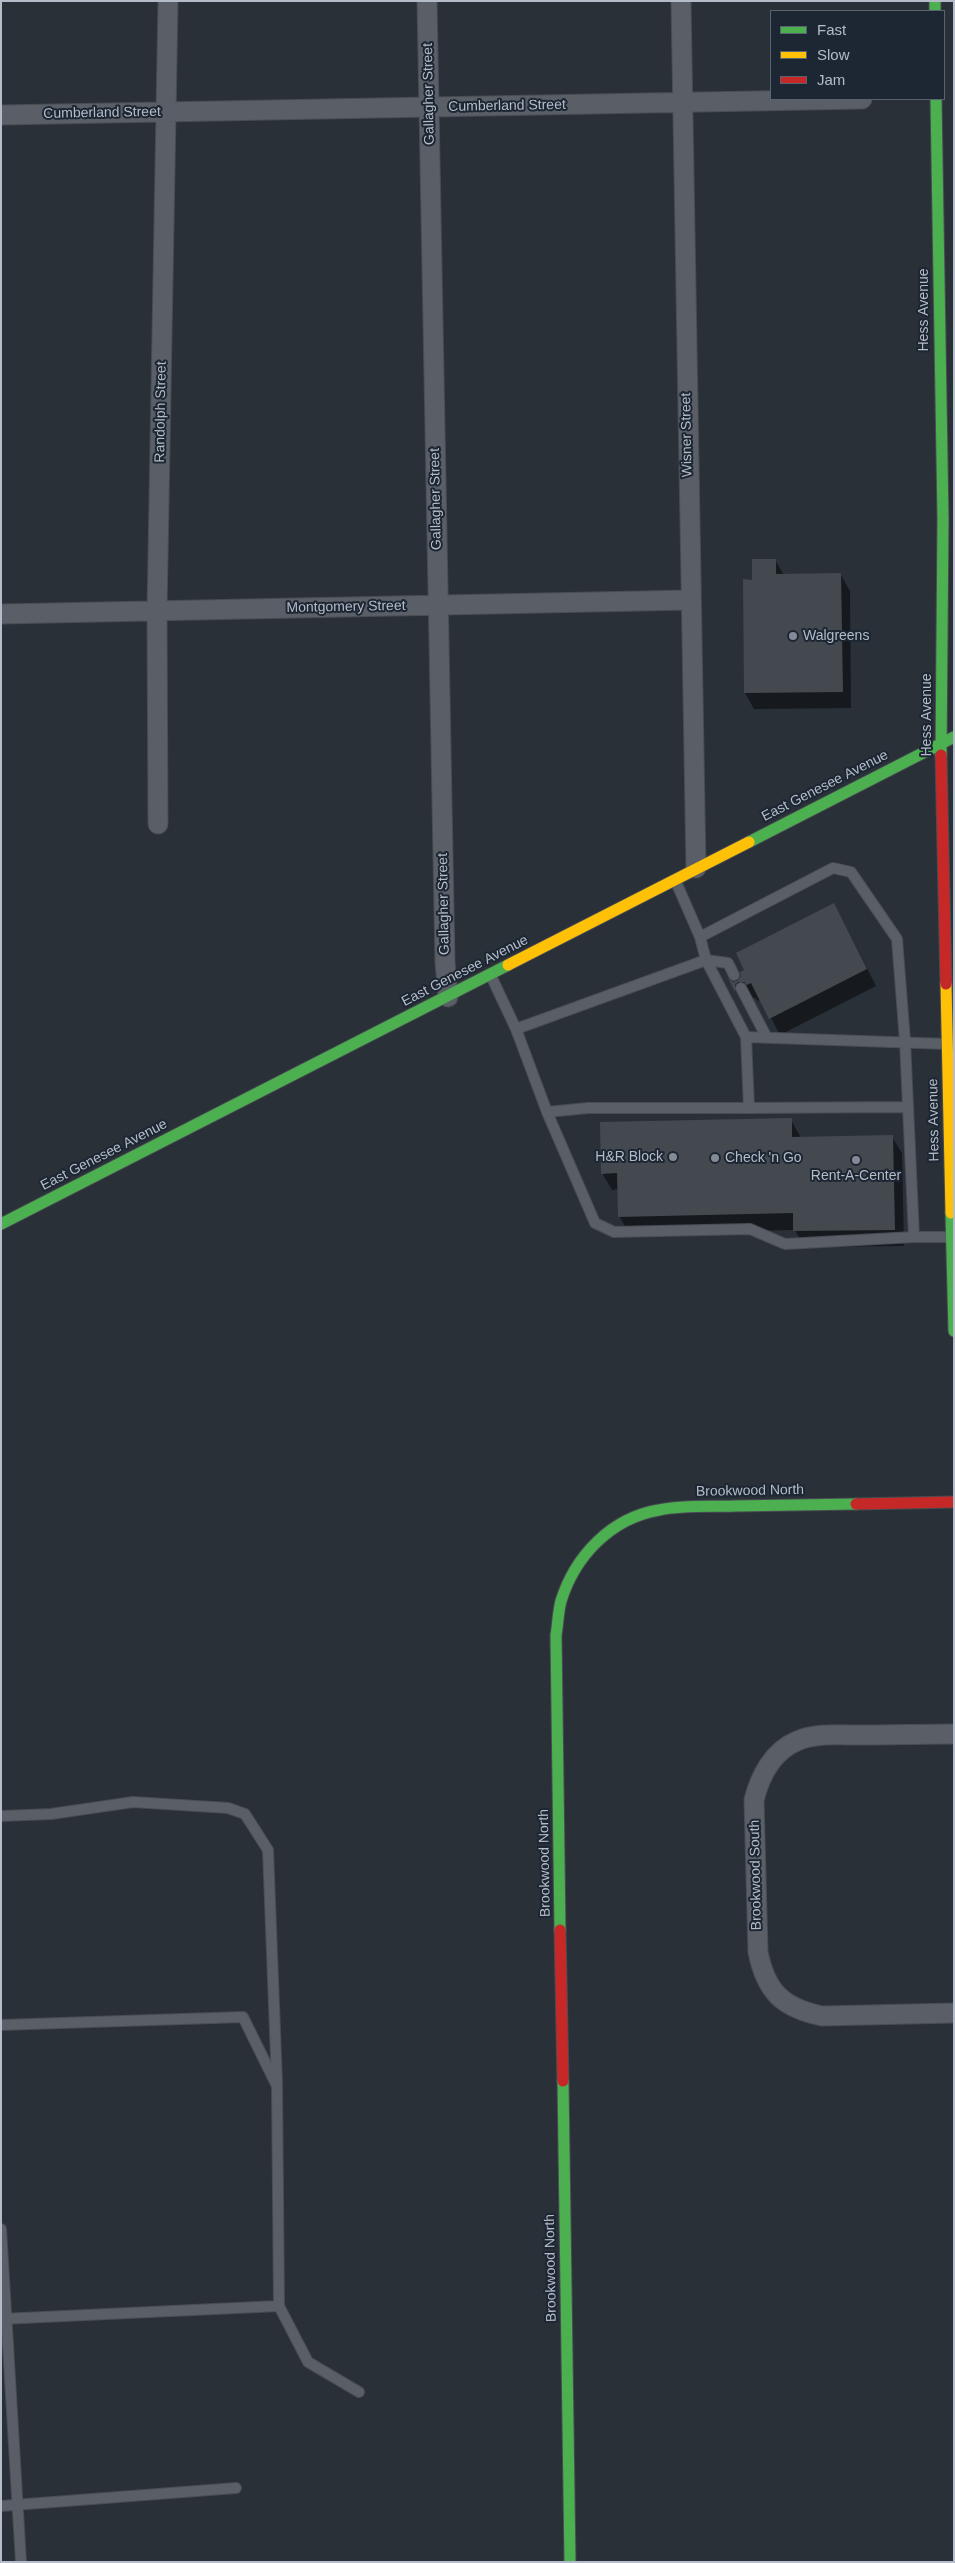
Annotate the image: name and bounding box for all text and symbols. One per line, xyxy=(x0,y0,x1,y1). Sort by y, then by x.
legend xyxy=(770,10,945,100)
text: Fast xyxy=(817,21,846,38)
street label: Gallagher Street xyxy=(420,43,438,145)
text: Slow xyxy=(817,46,850,63)
text: Jam xyxy=(817,71,845,88)
street label: Cumberland Street xyxy=(448,97,566,115)
street label: Cumberland Street xyxy=(43,104,161,122)
street label: Hess Avenue xyxy=(916,268,932,352)
street label: Randolph Street xyxy=(152,361,170,463)
street label: Wisner Street xyxy=(678,392,696,478)
street label: Gallagher Street xyxy=(427,448,445,550)
street label: Montgomery Street xyxy=(286,598,406,616)
place label: Walgreens xyxy=(803,628,869,644)
marker: Walgreens xyxy=(787,630,799,642)
street label: Hess Avenue xyxy=(919,673,935,757)
street label: East Genesee Avenue xyxy=(759,747,891,825)
street label: Gallagher Street xyxy=(435,853,453,955)
street label: East Genesee Avenue xyxy=(399,932,531,1010)
street label: Hess Avenue xyxy=(925,1078,943,1162)
street label: East Genesee Avenue xyxy=(38,1116,170,1194)
place label: H&R Block xyxy=(595,1149,663,1165)
place label: Check 'n Go xyxy=(725,1150,802,1166)
marker: H&R Block xyxy=(667,1151,679,1163)
marker: Check 'n Go xyxy=(709,1152,721,1164)
marker: Rent-A-Center xyxy=(850,1154,862,1166)
place label: Rent-A-Center xyxy=(811,1168,901,1184)
street label: Brookwood North xyxy=(696,1482,804,1500)
street label: Brookwood North xyxy=(536,1809,554,1917)
street label: Brookwood South xyxy=(747,1820,765,1930)
street label: Brookwood North xyxy=(542,2214,560,2322)

